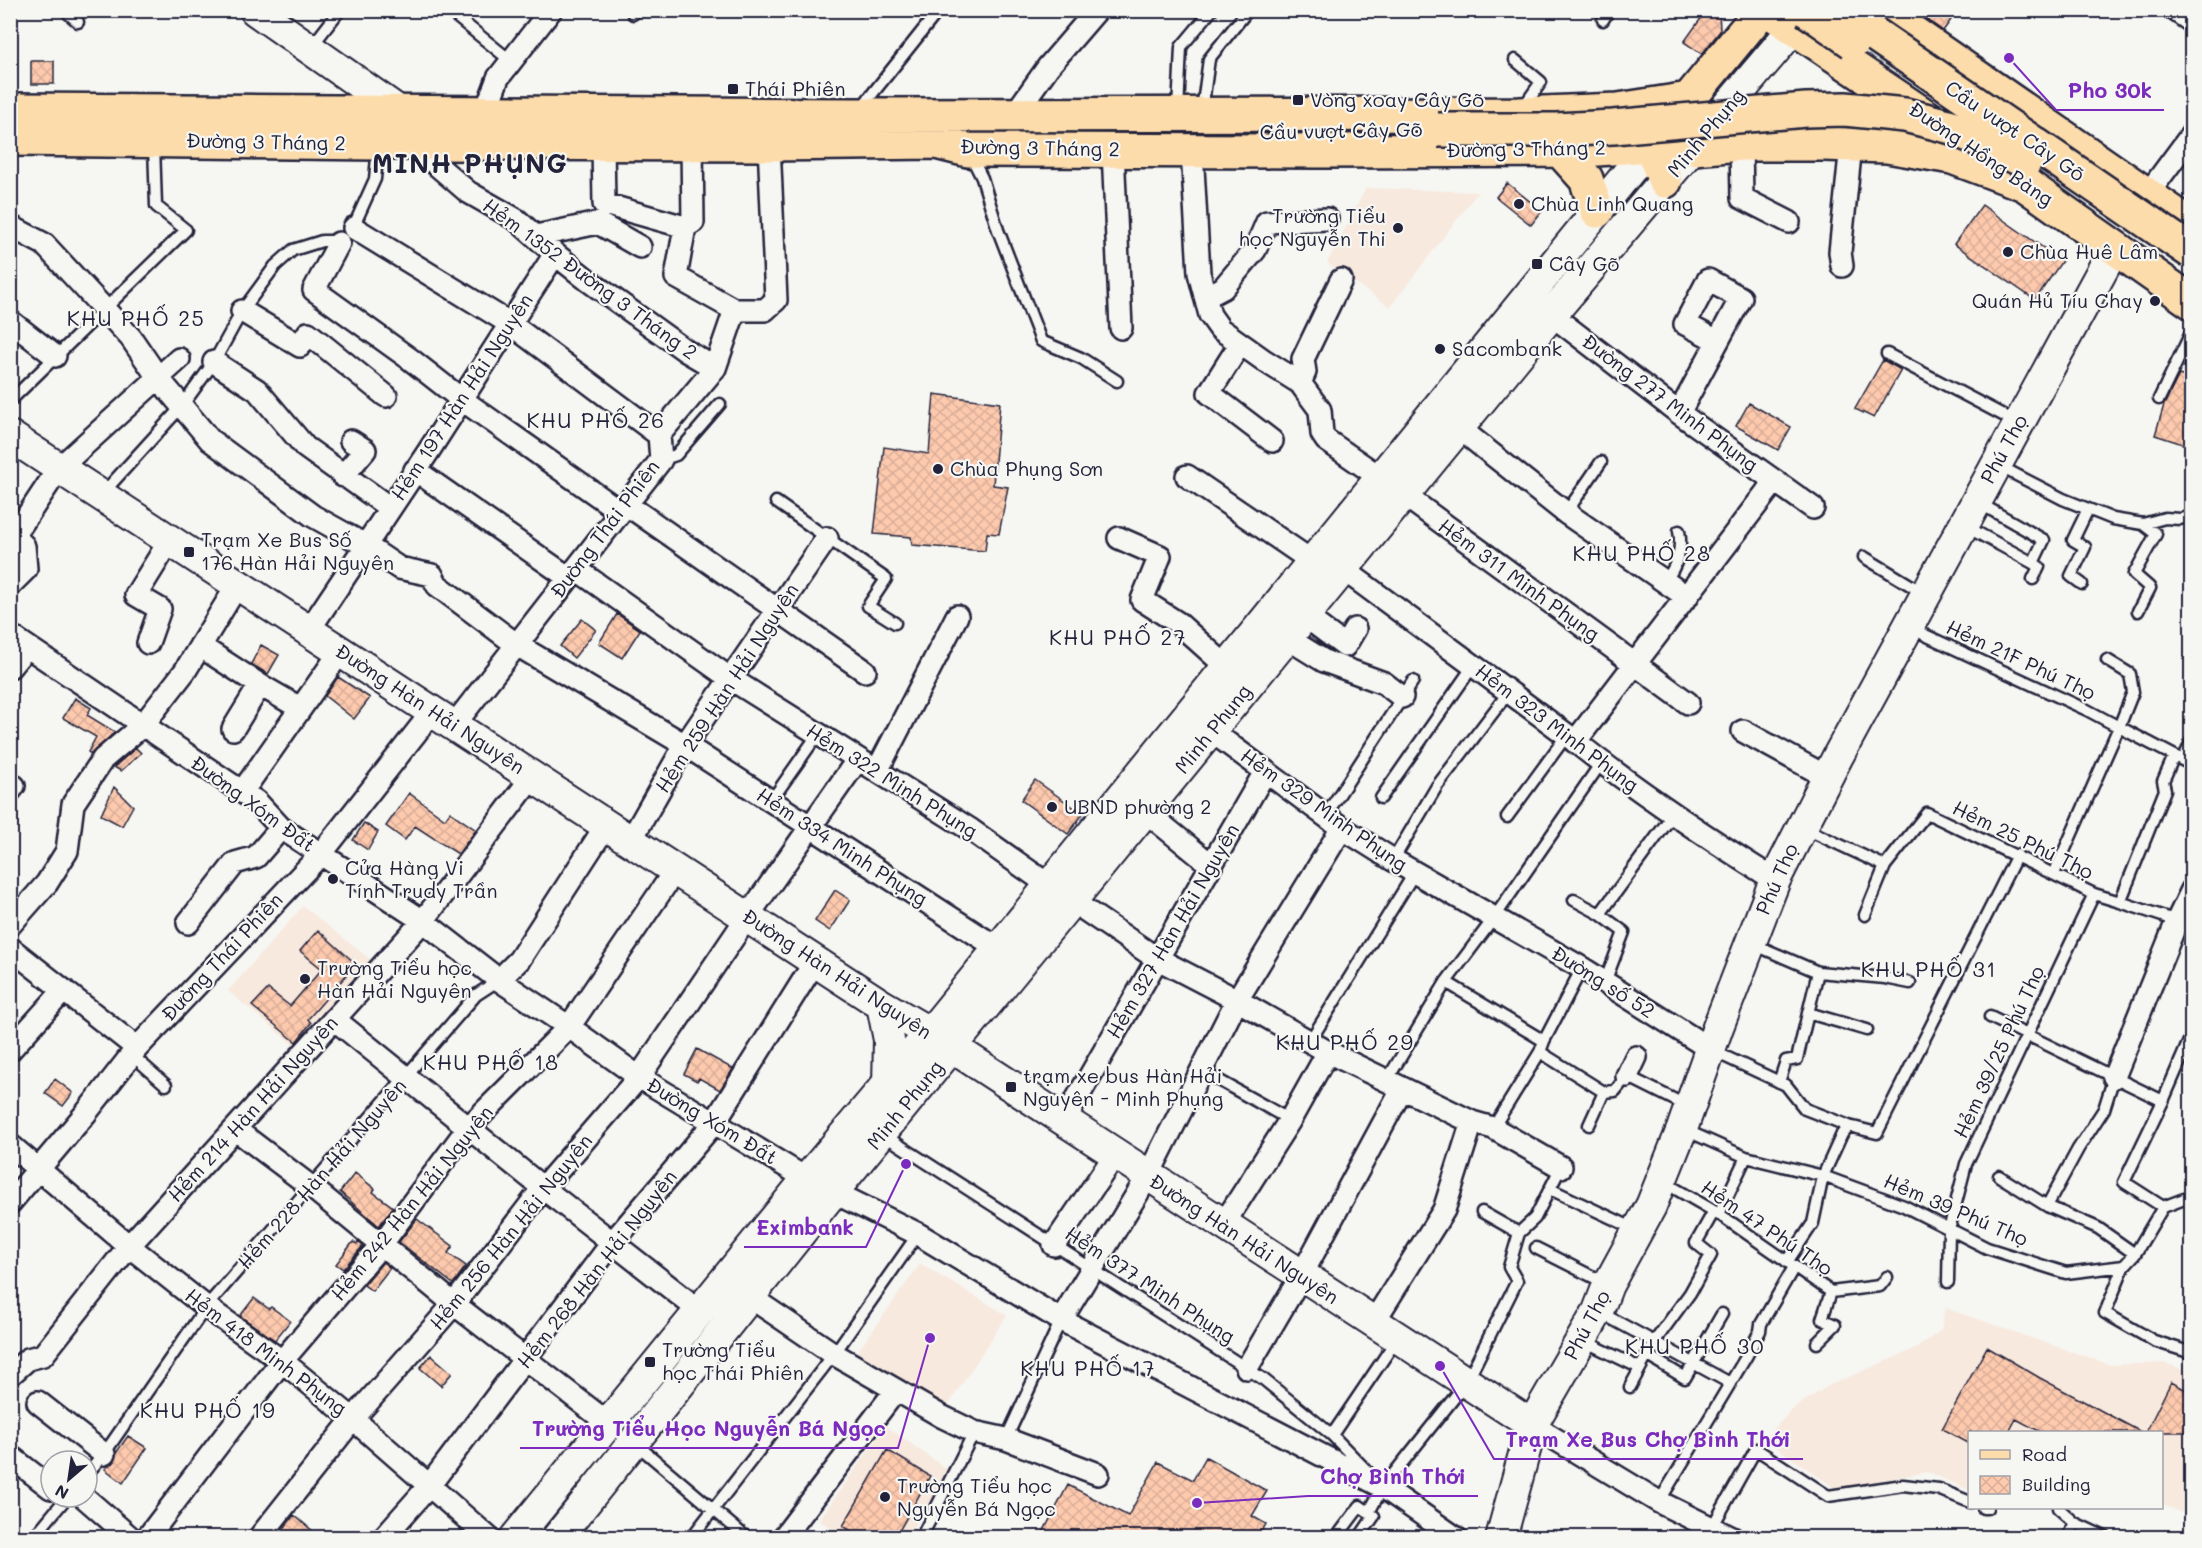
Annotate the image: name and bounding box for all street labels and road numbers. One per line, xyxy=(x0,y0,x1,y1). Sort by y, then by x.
street label: Cầu vượt Cây Gõ xyxy=(1941,74,2090,187)
street label: Minh Phụng xyxy=(1661,83,1750,182)
street label: Đường Hồng Bàng xyxy=(1904,95,2059,211)
street label: Cầu vượt Cây Gõ xyxy=(1259,116,1423,144)
street label: Đường 3 Tháng 2 xyxy=(186,127,346,155)
street label: Đường 3 Tháng 2 xyxy=(960,133,1120,161)
street label: Đường 3 Tháng 2 xyxy=(1446,134,1606,162)
street label: Hẻm 1352 Đường 3 Tháng 2 xyxy=(478,192,703,365)
street label: Hẻm 197 Hàn Hải Nguyên xyxy=(384,288,538,505)
street label: Đường 277 Minh Phụng xyxy=(1577,327,1764,477)
street label: Phú Thọ xyxy=(1974,409,2033,488)
street label: Đường Thái Phiên xyxy=(544,454,665,603)
street label: Hẻm 311 Minh Phụng xyxy=(1434,512,1605,646)
street label: Hẻm 259 Hàn Hải Nguyên xyxy=(649,578,804,797)
street label: Hẻm 21F Phú Thọ xyxy=(1943,613,2100,705)
street label: Đường Hàn Hải Nguyên xyxy=(331,637,530,779)
street label: Hẻm 323 Minh Phụng xyxy=(1471,657,1644,797)
street label: Minh Phụng xyxy=(1168,678,1256,778)
street label: Hẻm 322 Minh Phụng xyxy=(802,717,983,843)
street label: Hẻm 329 Minh Phụng xyxy=(1236,742,1413,877)
street label: Đường Xóm Đất xyxy=(186,749,321,857)
street label: Hẻm 334 Minh Phụng xyxy=(752,781,933,911)
street label: Hẻm 25 Phú Thọ xyxy=(1949,794,2098,884)
street label: Hẻm 327 Hàn Hải Nguyên xyxy=(1100,818,1244,1043)
street label: Phú Thọ xyxy=(1749,839,1803,918)
street label: Đường Thái Phiên xyxy=(155,886,288,1026)
street label: Đường Hàn Hải Nguyên xyxy=(738,902,937,1044)
street label: Đường số 52 xyxy=(1547,939,1660,1023)
street label: Hẻm 39/25 Phú Thọ xyxy=(1947,961,2050,1142)
street label: Hẻm 214 Hàn Hải Nguyên xyxy=(162,1010,343,1207)
street label: Minh Phụng xyxy=(860,1054,948,1154)
street label: Đường Xóm Đất xyxy=(642,1071,783,1169)
street label: Hẻm 228 Hàn Hải Nguyên xyxy=(231,1073,411,1274)
street label: Hẻm 242 Hàn Hải Nguyên xyxy=(324,1099,498,1305)
street label: Hẻm 256 Hàn Hải Nguyên xyxy=(423,1128,597,1335)
street label: Hẻm 268 Hàn Hải Nguyên xyxy=(510,1164,682,1373)
street label: Đường Hàn Hải Nguyên xyxy=(1145,1167,1344,1309)
street label: Hẻm 39 Phú Thọ xyxy=(1880,1167,2032,1251)
street label: Hẻm 47 Phú Thọ xyxy=(1697,1174,1839,1281)
street label: Hẻm 377 Minh Phụng xyxy=(1061,1220,1240,1349)
street label: Hẻm 418 Minh Phụng xyxy=(180,1282,353,1421)
street label: Phú Thọ xyxy=(1557,1285,1615,1364)

